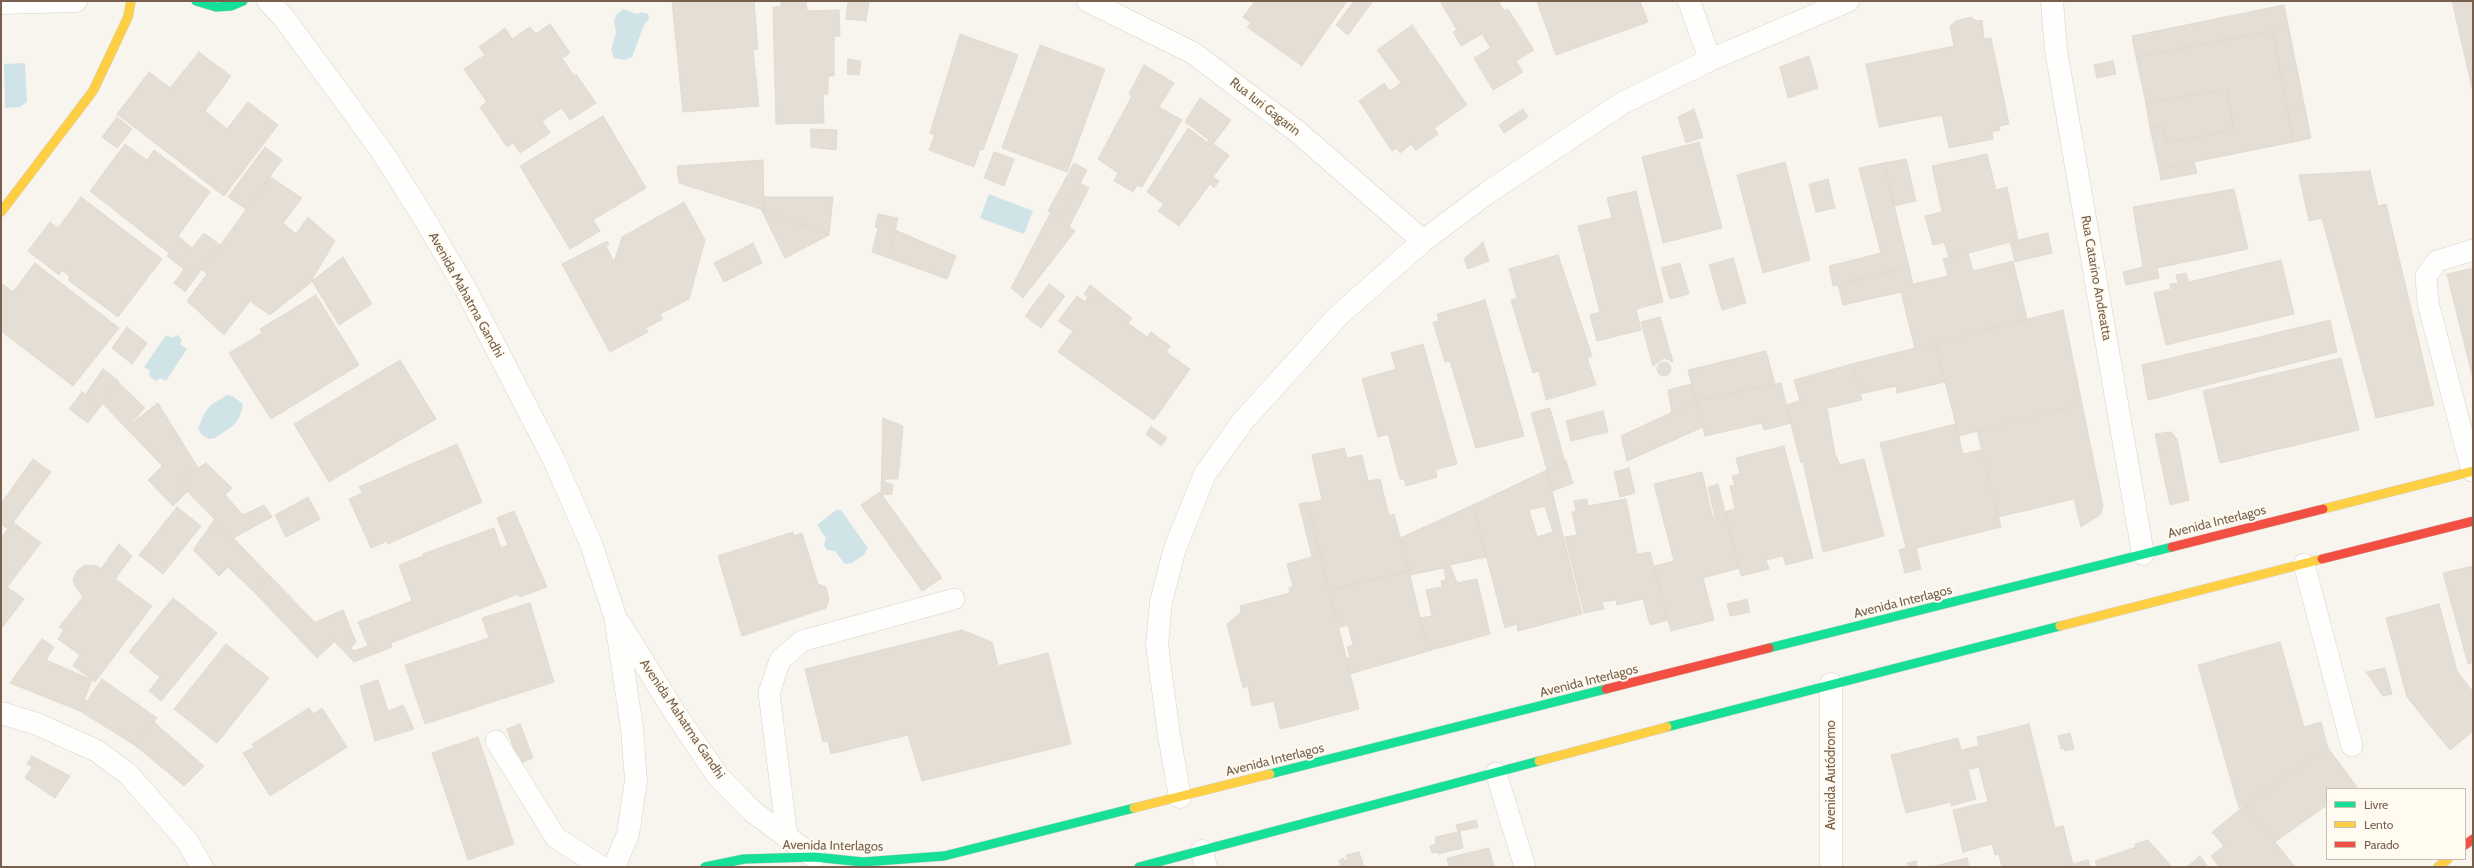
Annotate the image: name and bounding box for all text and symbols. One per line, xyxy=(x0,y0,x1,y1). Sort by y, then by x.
street label: Rua Iuri Gagarin xyxy=(1227,75,1303,139)
street label: Rua Catarino Andreatta xyxy=(2077,214,2115,342)
street label: Avenida Mahatma Gandhi xyxy=(425,230,507,360)
street label: Avenida Interlagos xyxy=(2166,502,2268,542)
street label: Avenida Interlagos xyxy=(1852,582,1954,622)
street label: Avenida Mahatma Gandhi xyxy=(636,656,728,782)
street label: Avenida Interlagos xyxy=(1538,661,1640,701)
street label: Avenida Autódromo xyxy=(1823,720,1839,830)
street label: Avenida Interlagos xyxy=(1224,740,1326,780)
legend xyxy=(2326,788,2466,860)
text: Livre xyxy=(2364,797,2388,812)
text: Lento xyxy=(2364,817,2393,832)
street label: Avenida Interlagos xyxy=(783,837,883,855)
text: Parado xyxy=(2364,837,2399,852)

